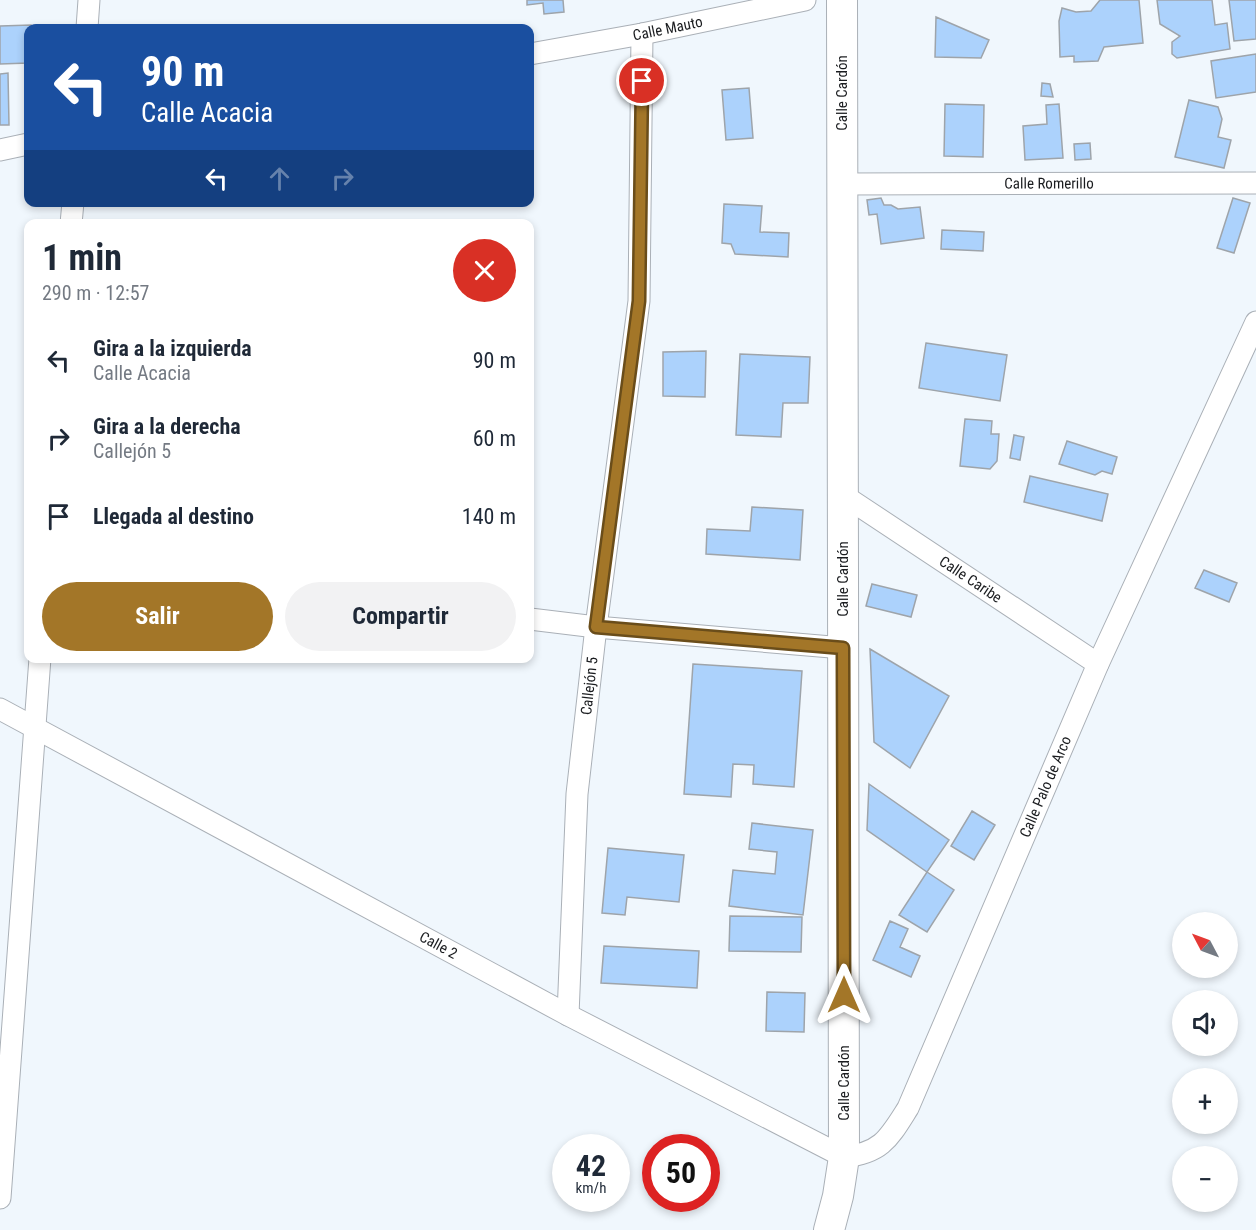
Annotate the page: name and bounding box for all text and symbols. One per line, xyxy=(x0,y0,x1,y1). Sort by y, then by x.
street label: Calle Mauto xyxy=(631,13,704,44)
text: 90 m xyxy=(141,47,224,96)
icon: left xyxy=(42,48,120,126)
pin xyxy=(616,55,667,106)
street label: Calle Cardón xyxy=(833,55,851,131)
icon: arrive xyxy=(625,64,658,97)
text: Calle Acacia xyxy=(141,97,273,129)
icon: left xyxy=(200,162,233,195)
icon: ahead xyxy=(263,162,296,195)
icon: right xyxy=(326,162,359,195)
street label: Calle Romerillo xyxy=(1004,174,1094,193)
text: 1 min xyxy=(42,237,122,279)
button: close xyxy=(453,239,516,302)
text: 290 m · 12:57 xyxy=(42,281,149,305)
text: Gira a la izquierda xyxy=(93,336,252,361)
icon: left xyxy=(42,344,75,377)
text: 90 m xyxy=(473,348,516,373)
text: Calle Acacia xyxy=(93,361,191,385)
text: Gira a la derecha xyxy=(93,414,241,439)
icon: right xyxy=(42,422,75,455)
text: 60 m xyxy=(473,426,516,451)
text: Callejón 5 xyxy=(93,439,171,463)
icon: arrive xyxy=(42,500,75,533)
text: Llegada al destino xyxy=(93,504,254,529)
text: 140 m xyxy=(462,504,516,529)
street label: Calle Cardón xyxy=(834,541,852,617)
street label: Calle Caribe xyxy=(936,552,1005,607)
button: Salir xyxy=(42,582,273,651)
button: Compartir xyxy=(285,582,516,651)
street label: Callejón 5 xyxy=(577,656,602,716)
street label: Calle Palo de Arco xyxy=(1016,733,1075,840)
north arrow xyxy=(1172,912,1238,978)
map controls xyxy=(1172,912,1238,1212)
street label: Calle 2 xyxy=(416,928,461,963)
position arrow xyxy=(812,963,876,1027)
button: sound xyxy=(1172,990,1238,1056)
street label: Calle Cardón xyxy=(835,1045,853,1121)
button: + xyxy=(1172,1068,1238,1134)
speed limit sign: 50 xyxy=(642,1134,720,1212)
button: − xyxy=(1172,1146,1238,1212)
text: 42 xyxy=(576,1148,606,1183)
text: km/h xyxy=(576,1179,606,1197)

